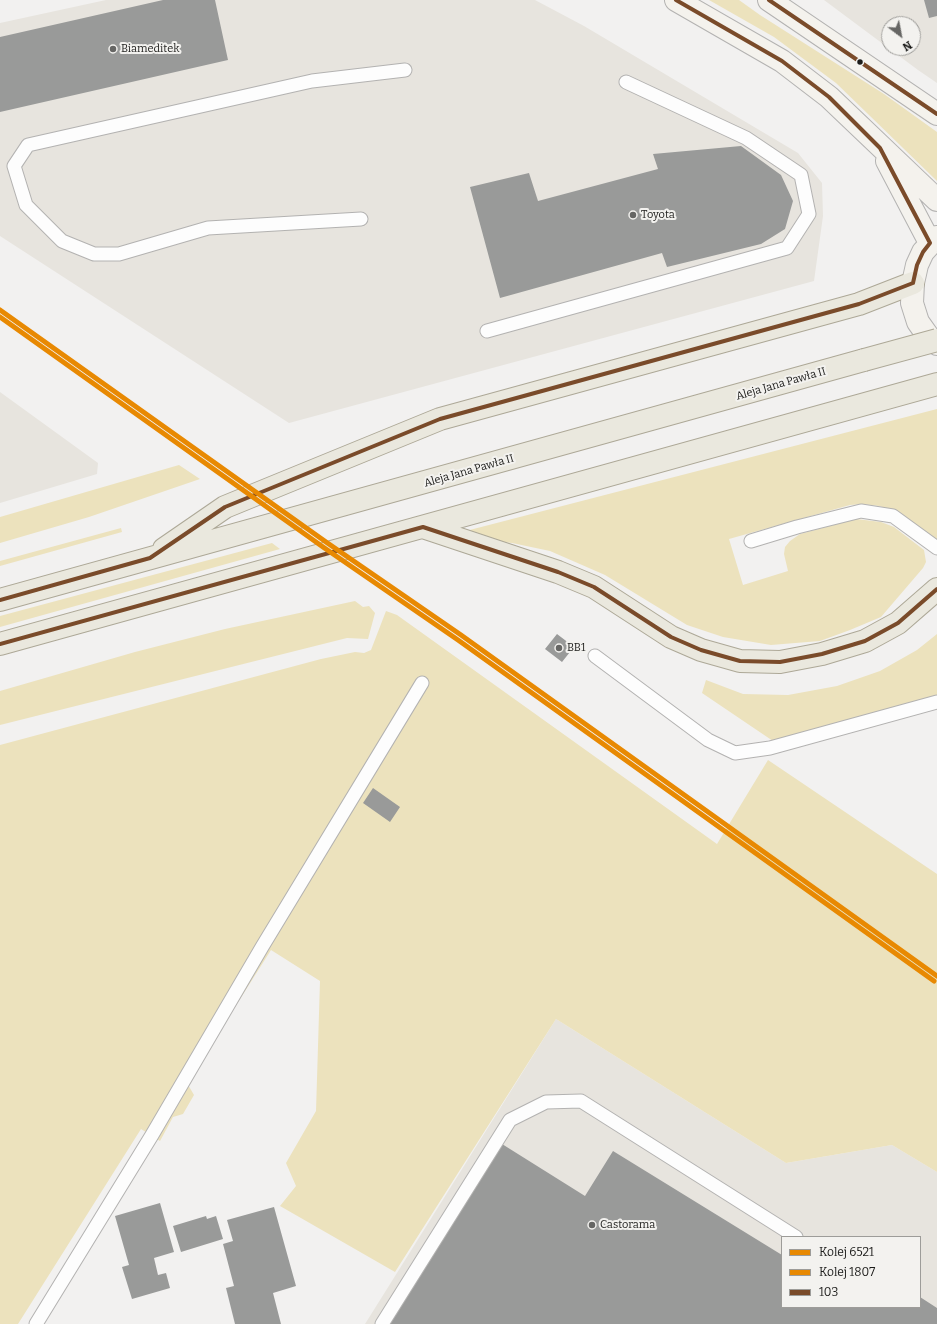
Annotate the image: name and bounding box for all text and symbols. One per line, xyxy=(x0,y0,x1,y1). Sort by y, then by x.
north arrow xyxy=(881,16,921,56)
text: N xyxy=(900,38,914,54)
place label: Biameditek xyxy=(121,42,179,56)
marker: Biameditek xyxy=(108,44,118,54)
unlabelled marker xyxy=(855,57,865,67)
place label: Toyota xyxy=(641,208,675,222)
marker: Toyota xyxy=(628,210,638,220)
street label: Aleja Jana Pawła II xyxy=(735,365,827,403)
street label: Aleja Jana Pawła II xyxy=(423,452,515,490)
place label: BB1 xyxy=(567,641,585,655)
marker: BB1 xyxy=(554,643,564,653)
place label: Castorama xyxy=(600,1218,655,1232)
marker: Castorama xyxy=(587,1220,597,1230)
legend xyxy=(781,1236,921,1308)
text: Kolej 6521 xyxy=(819,1245,874,1259)
text: Kolej 1807 xyxy=(819,1265,875,1279)
text: 103 xyxy=(819,1285,838,1299)

